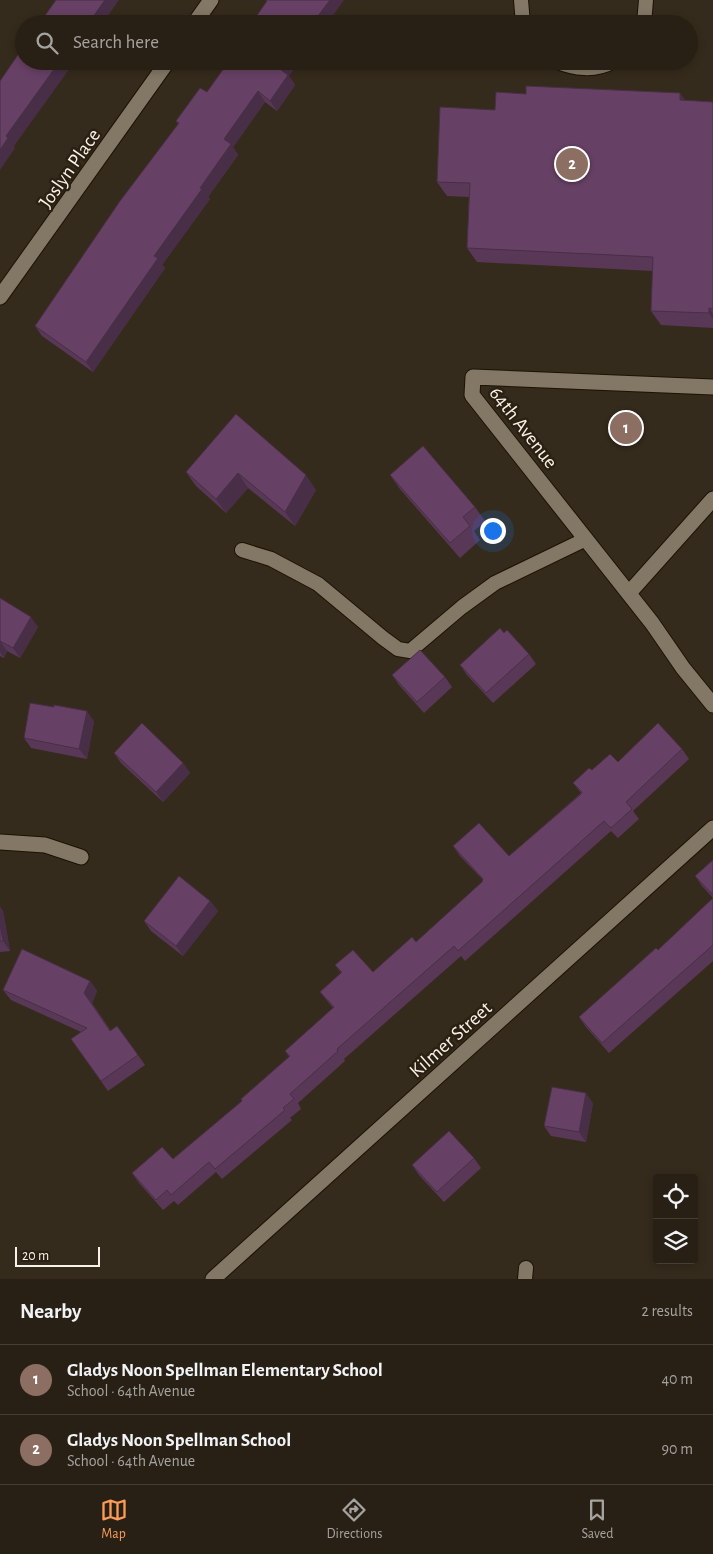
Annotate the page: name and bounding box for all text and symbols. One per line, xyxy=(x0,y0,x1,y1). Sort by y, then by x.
search box xyxy=(15,15,698,70)
icon: search xyxy=(33,29,61,57)
text: Search here xyxy=(73,33,159,52)
street label: Joslyn Place xyxy=(35,125,104,212)
pin: 2 xyxy=(556,145,588,183)
street label: 64th Avenue xyxy=(485,383,561,472)
pin: 1 xyxy=(610,409,642,447)
your location xyxy=(480,518,506,544)
street label: Kilmer Street xyxy=(406,998,496,1082)
map controls xyxy=(653,1174,698,1264)
button: locate xyxy=(653,1174,698,1219)
button: layers xyxy=(653,1219,698,1264)
scale bar xyxy=(15,1244,100,1267)
text: 20 m xyxy=(22,1249,49,1263)
text: Nearby xyxy=(20,1301,81,1322)
text: 2 results xyxy=(641,1303,693,1319)
text: Gladys Noon Spellman Elementary School xyxy=(67,1361,383,1380)
text: 1 xyxy=(33,1371,39,1387)
text: 40 m xyxy=(661,1371,693,1387)
text: School · 64th Avenue xyxy=(67,1383,195,1399)
text: Gladys Noon Spellman School xyxy=(67,1431,291,1450)
text: 2 xyxy=(32,1441,40,1457)
text: 90 m xyxy=(662,1441,693,1457)
text: School · 64th Avenue xyxy=(67,1453,195,1469)
tab: Map xyxy=(100,1496,128,1543)
tab: Directions xyxy=(327,1496,382,1543)
tab: Saved xyxy=(581,1496,613,1543)

